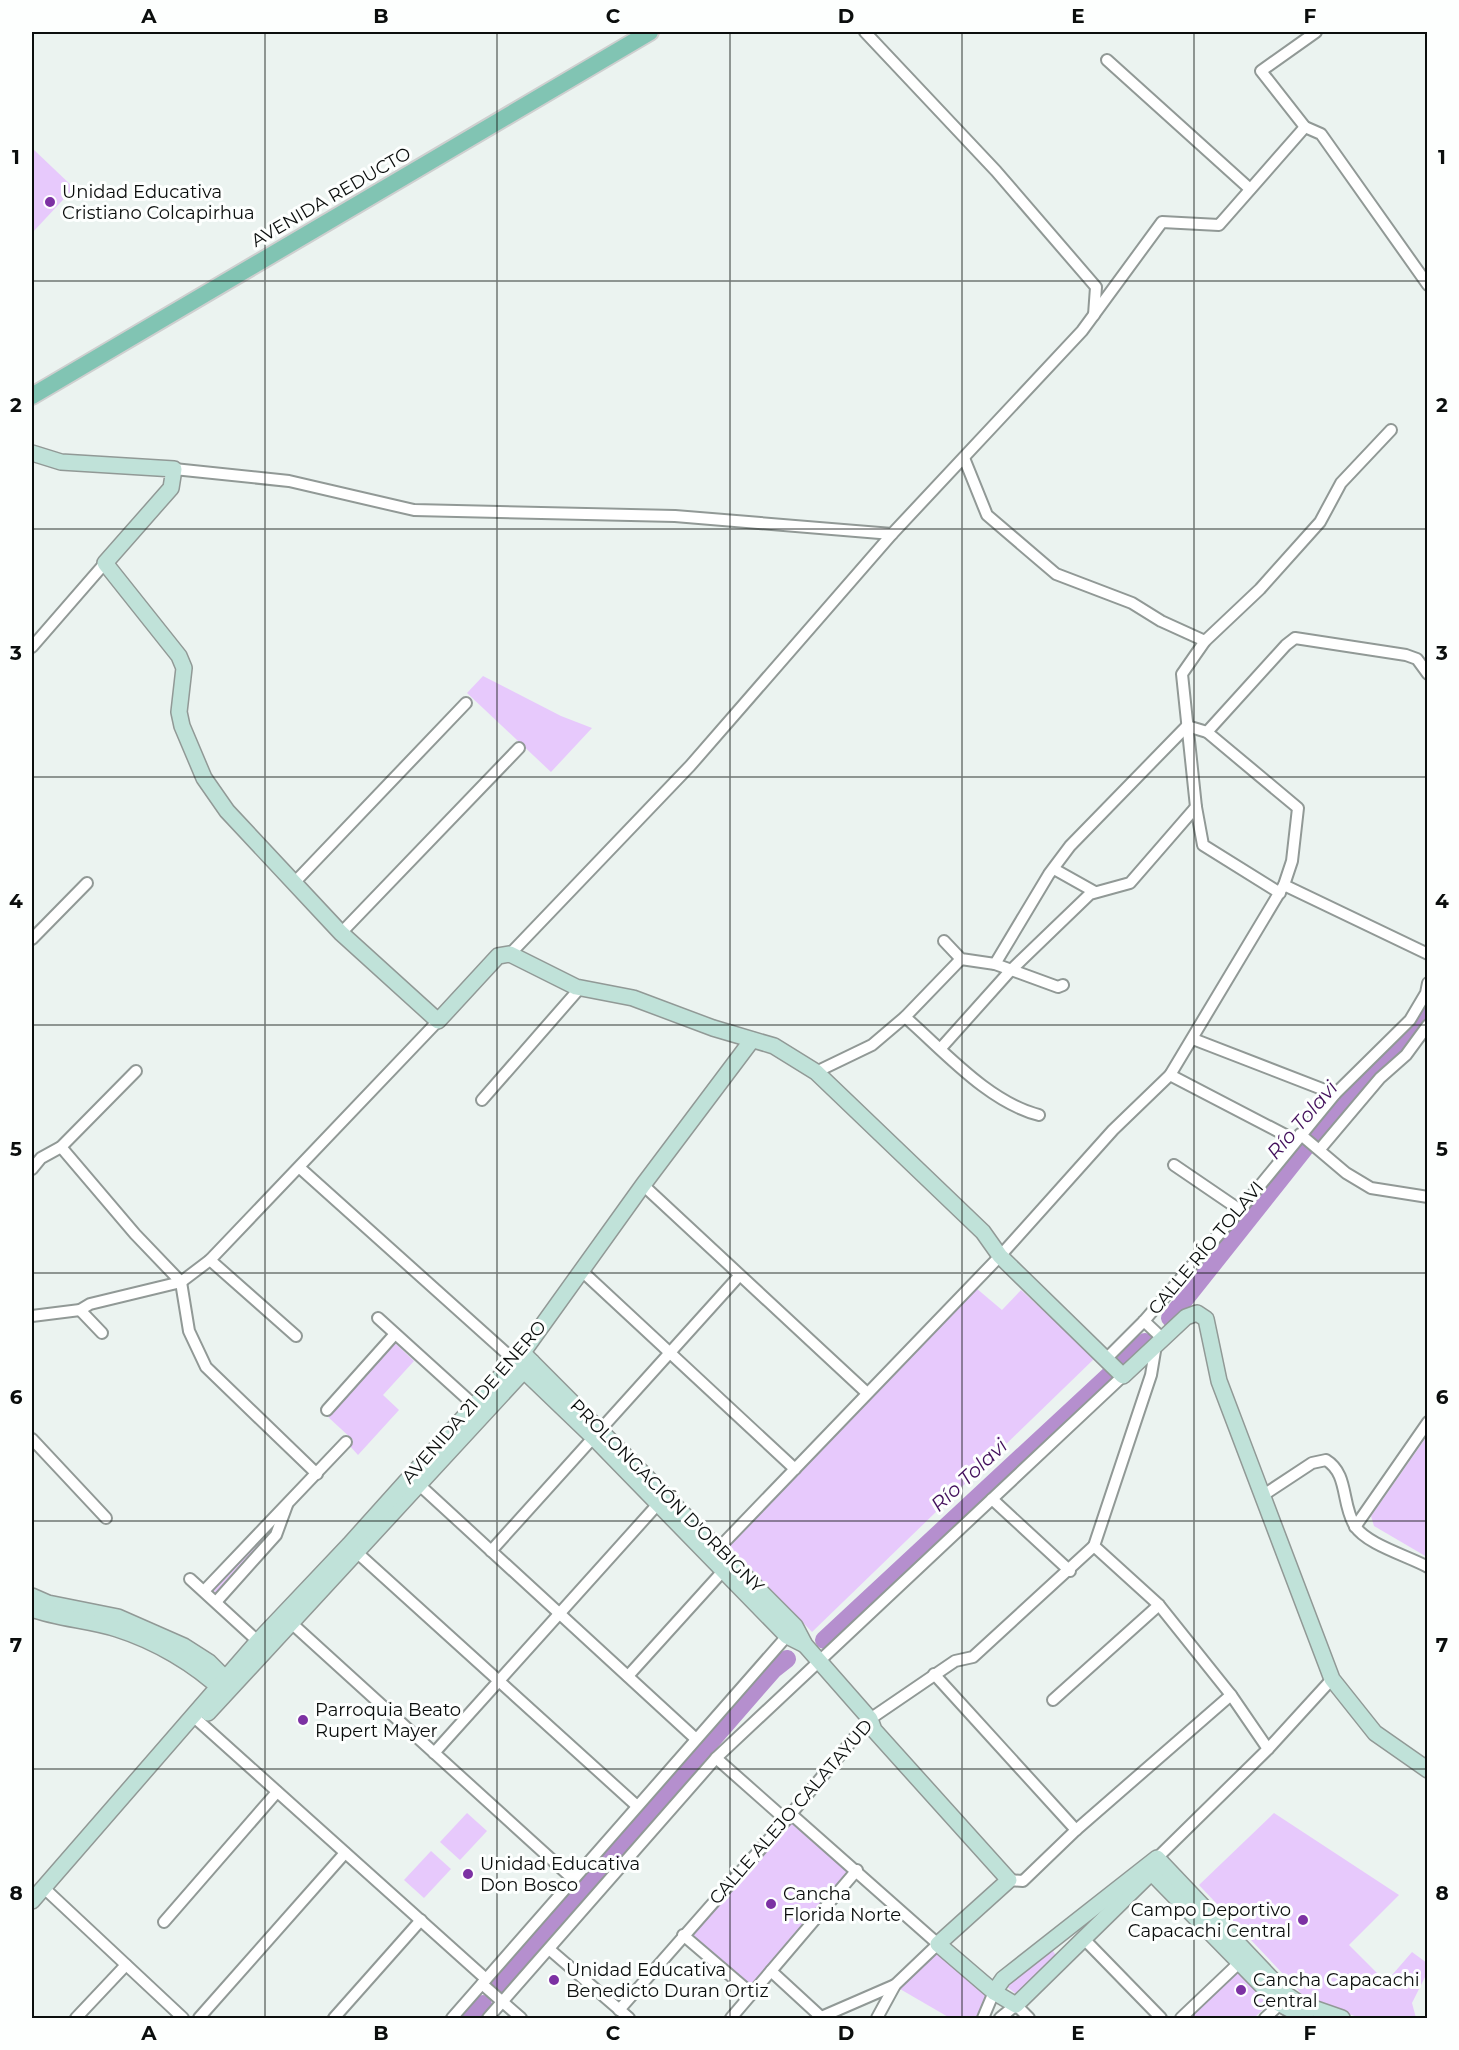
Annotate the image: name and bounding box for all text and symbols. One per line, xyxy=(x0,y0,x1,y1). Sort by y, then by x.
text: A xyxy=(140,4,157,28)
text: B xyxy=(373,4,389,28)
text: C xyxy=(606,4,621,28)
text: D xyxy=(838,4,854,28)
text: E xyxy=(1071,4,1085,28)
text: F xyxy=(1304,4,1317,28)
street label: AVENIDA REDUCTO xyxy=(247,142,415,252)
text: 1 xyxy=(12,145,20,169)
text: 1 xyxy=(1438,145,1446,169)
place label: Unidad Educativa Cristiano Colcapirhua xyxy=(62,181,255,224)
marker: Unidad Educativa Cristiano Colcapirhua xyxy=(43,195,57,209)
text: 2 xyxy=(10,393,22,417)
text: 2 xyxy=(1436,393,1448,417)
text: 3 xyxy=(9,641,22,665)
text: 3 xyxy=(1435,641,1448,665)
text: 4 xyxy=(9,889,23,913)
text: 4 xyxy=(1435,889,1449,913)
water label: Río Tolavi xyxy=(1262,1076,1343,1164)
text: 5 xyxy=(10,1137,22,1161)
text: 5 xyxy=(1436,1137,1448,1161)
street label: CALLE RÍO TOLAVI xyxy=(1144,1177,1268,1319)
street label: AVENIDA 21 DE ENERO xyxy=(397,1316,551,1488)
text: 6 xyxy=(10,1385,23,1409)
text: 6 xyxy=(1436,1385,1449,1409)
street label: PROLONGACIÓN D'ORBIGNY xyxy=(566,1395,769,1598)
water label: Río Tolavi xyxy=(926,1433,1013,1516)
text: 7 xyxy=(10,1633,22,1657)
text: 7 xyxy=(1436,1633,1448,1657)
place label: Parroquia Beato Rupert Mayer xyxy=(315,1699,461,1742)
marker: Parroquia Beato Rupert Mayer xyxy=(296,1713,310,1727)
street label: CALLE ALEJO CALATAYUD xyxy=(705,1715,877,1909)
place label: Unidad Educativa Don Bosco xyxy=(480,1853,640,1896)
marker: Unidad Educativa Don Bosco xyxy=(461,1867,475,1881)
text: 8 xyxy=(9,1881,23,1905)
text: 8 xyxy=(1435,1881,1449,1905)
place label: Cancha Florida Norte xyxy=(783,1883,901,1926)
marker: Cancha Florida Norte xyxy=(764,1897,778,1911)
place label: Campo Deportivo Capacachi Central xyxy=(1128,1899,1291,1942)
marker: Campo Deportivo Capacachi Central xyxy=(1296,1913,1310,1927)
place label: Unidad Educativa Benedicto Duran Ortiz xyxy=(566,1959,769,2002)
place label: Cancha Capacachi Central xyxy=(1253,1969,1420,2012)
marker: Unidad Educativa Benedicto Duran Ortiz xyxy=(547,1973,561,1987)
marker: Cancha Capacachi Central xyxy=(1234,1983,1248,1997)
text: A xyxy=(140,2021,157,2045)
text: B xyxy=(373,2021,389,2045)
text: C xyxy=(606,2021,621,2045)
text: D xyxy=(838,2021,854,2045)
text: E xyxy=(1071,2021,1085,2045)
text: F xyxy=(1304,2021,1317,2045)

